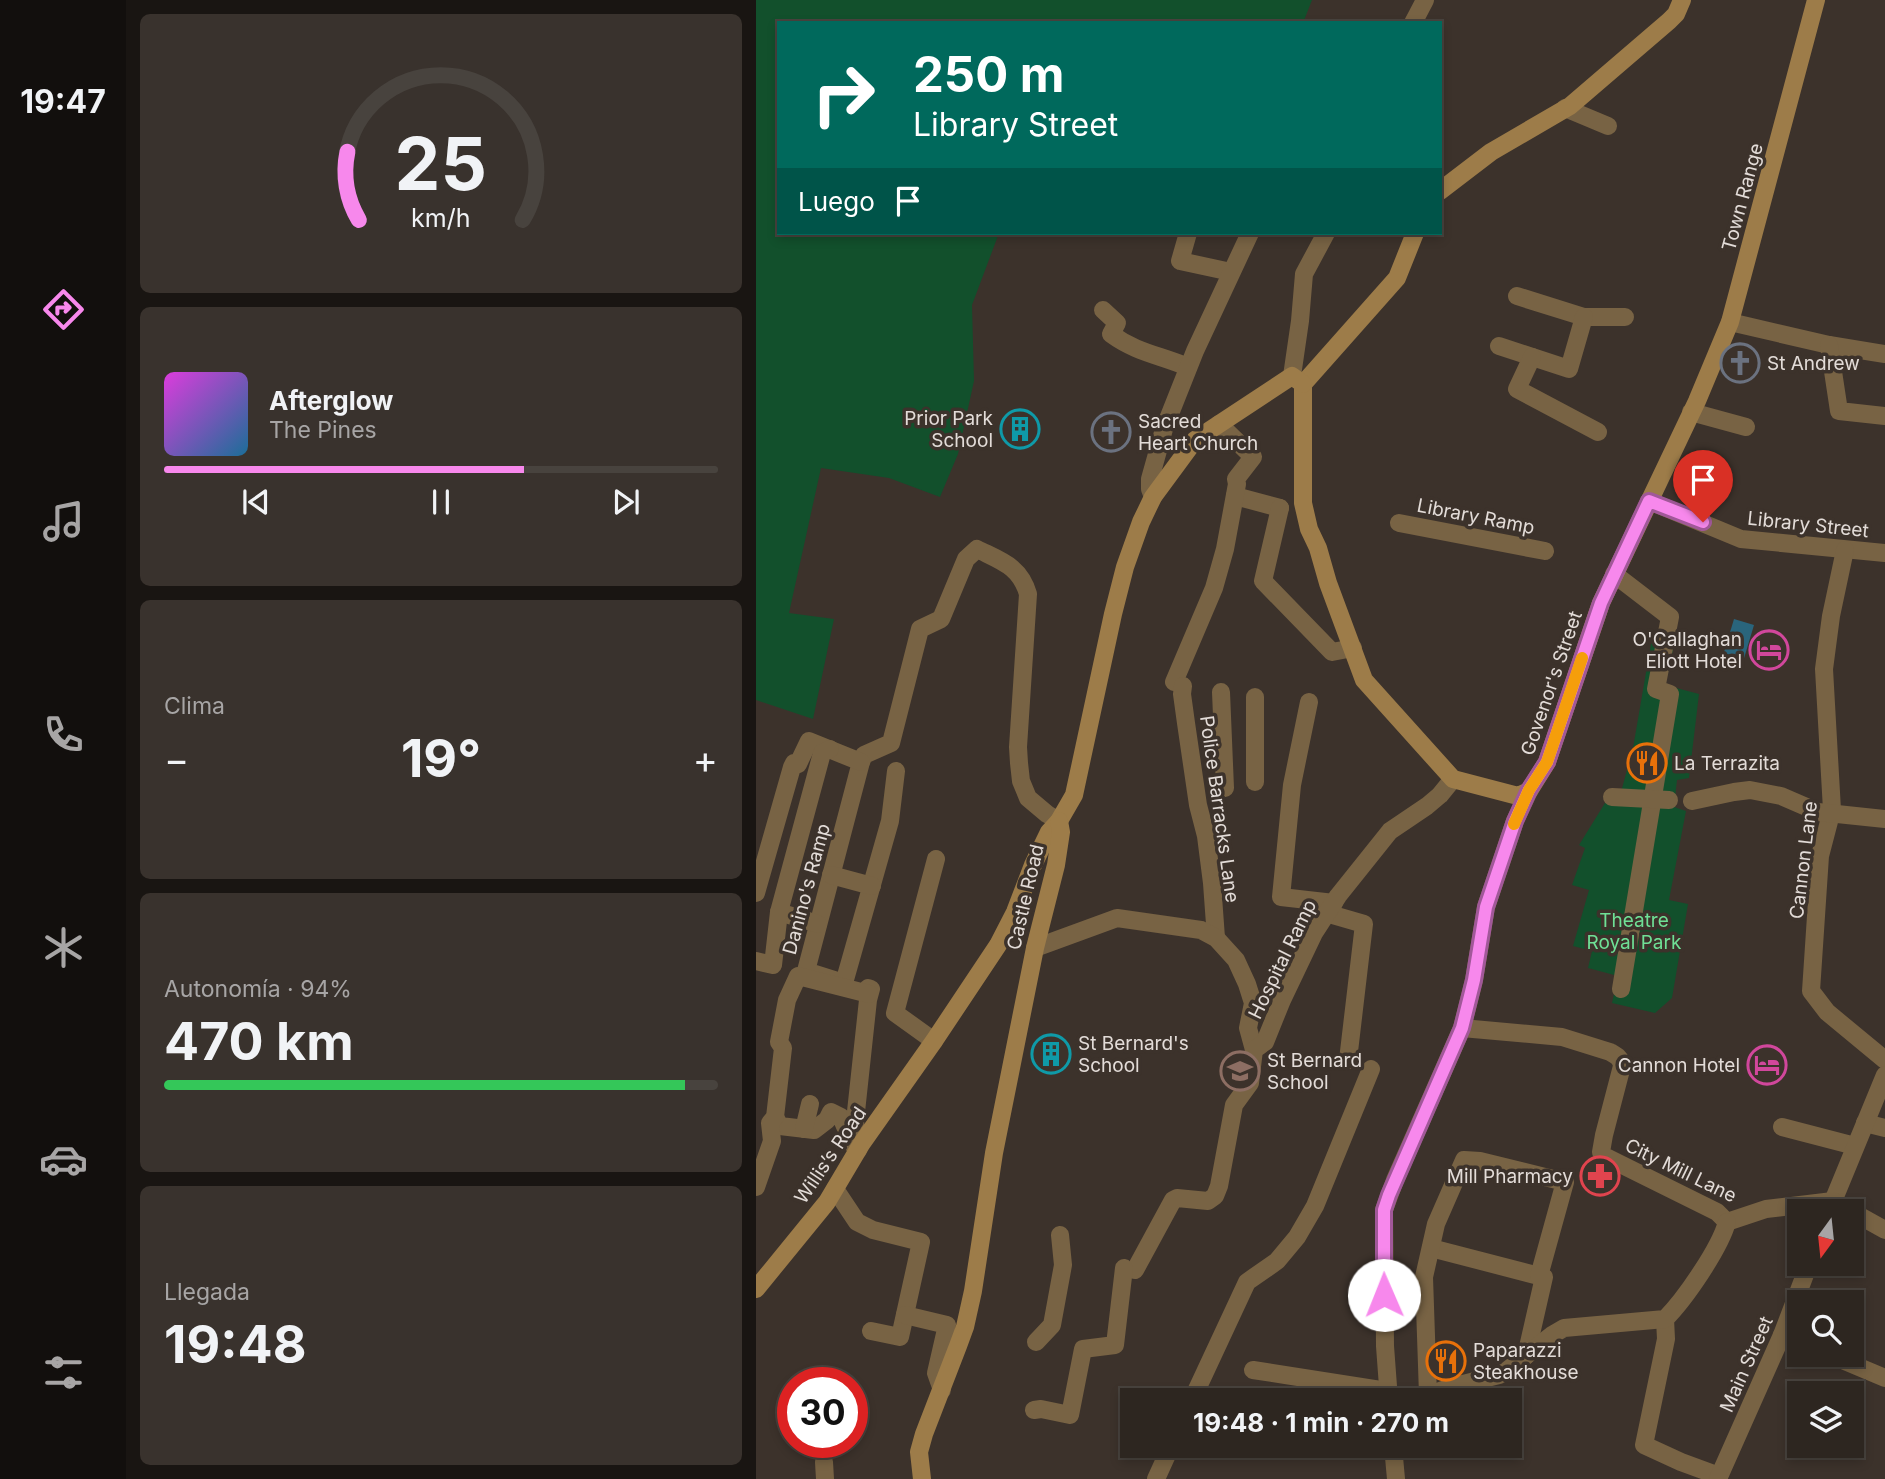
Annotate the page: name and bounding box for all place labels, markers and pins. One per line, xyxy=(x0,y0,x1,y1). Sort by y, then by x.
church icon: St Andrew xyxy=(1719,342,1761,384)
place label: St Andrew xyxy=(1767,352,1860,375)
place label: Prior Park School xyxy=(904,407,994,452)
building icon: Prior Park School xyxy=(999,408,1041,450)
place label: Sacred Heart Church xyxy=(1138,410,1258,455)
church icon: Sacred Heart Church xyxy=(1090,411,1132,453)
pin xyxy=(1673,450,1733,522)
place label: O'Callaghan Eliott Hotel xyxy=(1633,628,1742,673)
hotel icon: O'Callaghan Eliott Hotel xyxy=(1748,629,1790,671)
restaurant icon: La Terrazita xyxy=(1626,742,1668,784)
place label: La Terrazita xyxy=(1674,752,1780,775)
place label: St Bernard's School xyxy=(1078,1032,1189,1077)
building icon: St Bernard's School xyxy=(1030,1033,1072,1075)
hotel icon: Cannon Hotel xyxy=(1746,1044,1788,1086)
place label: St Bernard School xyxy=(1267,1049,1362,1094)
school or university icon: St Bernard School xyxy=(1219,1050,1261,1092)
place label: Cannon Hotel xyxy=(1618,1054,1740,1077)
pharmacy icon: Mill Pharmacy xyxy=(1579,1155,1621,1197)
place label: Mill Pharmacy xyxy=(1447,1165,1573,1188)
place label: Paparazzi Steakhouse xyxy=(1473,1339,1579,1384)
restaurant icon: Paparazzi Steakhouse xyxy=(1425,1340,1467,1382)

